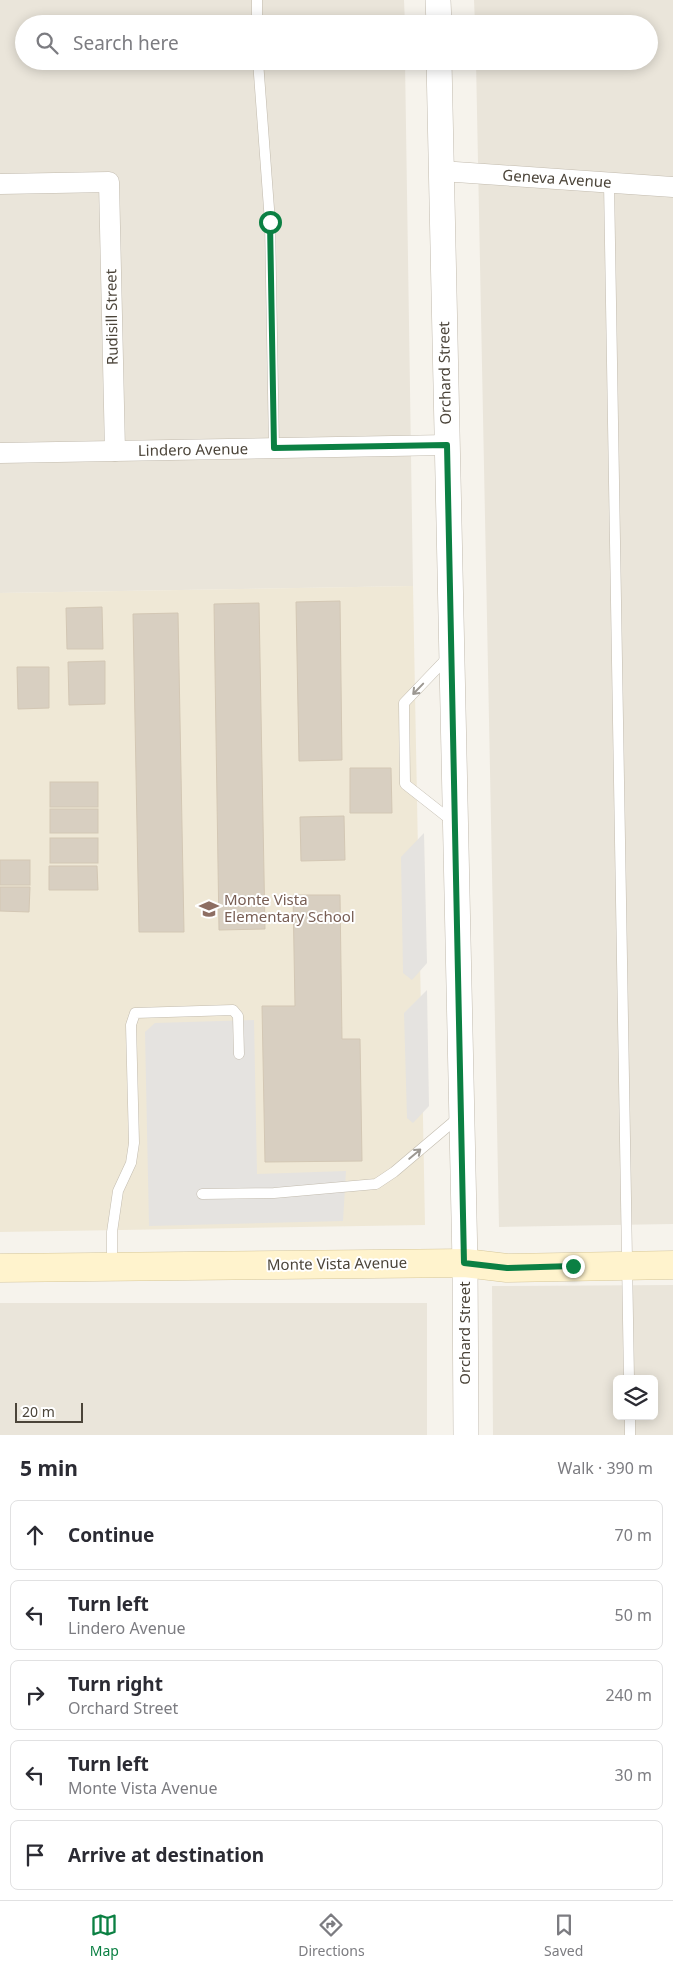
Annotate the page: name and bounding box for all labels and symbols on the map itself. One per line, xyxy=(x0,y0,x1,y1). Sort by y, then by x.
street label: Geneva Avenue xyxy=(502,164,612,192)
route start xyxy=(259,211,282,234)
street label: Rudisill Street xyxy=(100,268,122,365)
street label: Orchard Street xyxy=(433,321,455,425)
street label: Lindero Avenue xyxy=(138,438,248,460)
one-way arrow xyxy=(411,683,424,695)
place label: Monte Vista Elementary School xyxy=(224,889,355,926)
school or university icon: Monte Vista Elementary School xyxy=(198,898,220,920)
one-way arrow xyxy=(408,1149,421,1160)
street label: Monte Vista Avenue xyxy=(267,1252,407,1274)
route end xyxy=(562,1255,585,1278)
street label: Orchard Street xyxy=(454,1281,474,1385)
scale bar xyxy=(15,1400,82,1423)

